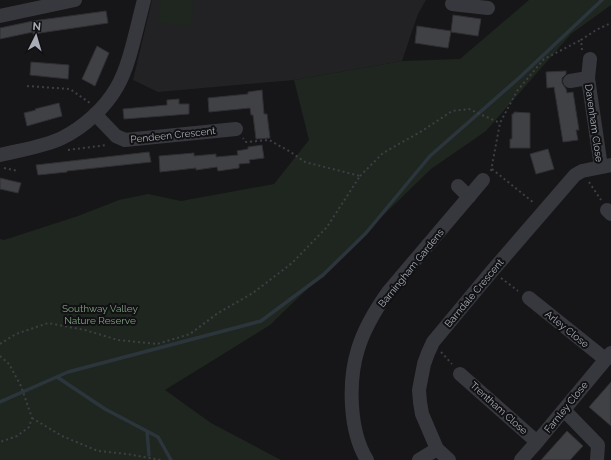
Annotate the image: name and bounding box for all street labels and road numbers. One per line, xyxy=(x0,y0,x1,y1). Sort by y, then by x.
street label: Davenham Close xyxy=(583,83,605,163)
street label: Pendeen Crescent xyxy=(130,125,217,145)
street label: Barningham Gardens xyxy=(376,227,446,309)
street label: Barndale Crescent xyxy=(442,256,506,329)
street label: Arley Close xyxy=(543,308,591,350)
street label: Farnley Close xyxy=(542,379,590,435)
street label: Trentham Close xyxy=(468,380,530,437)

